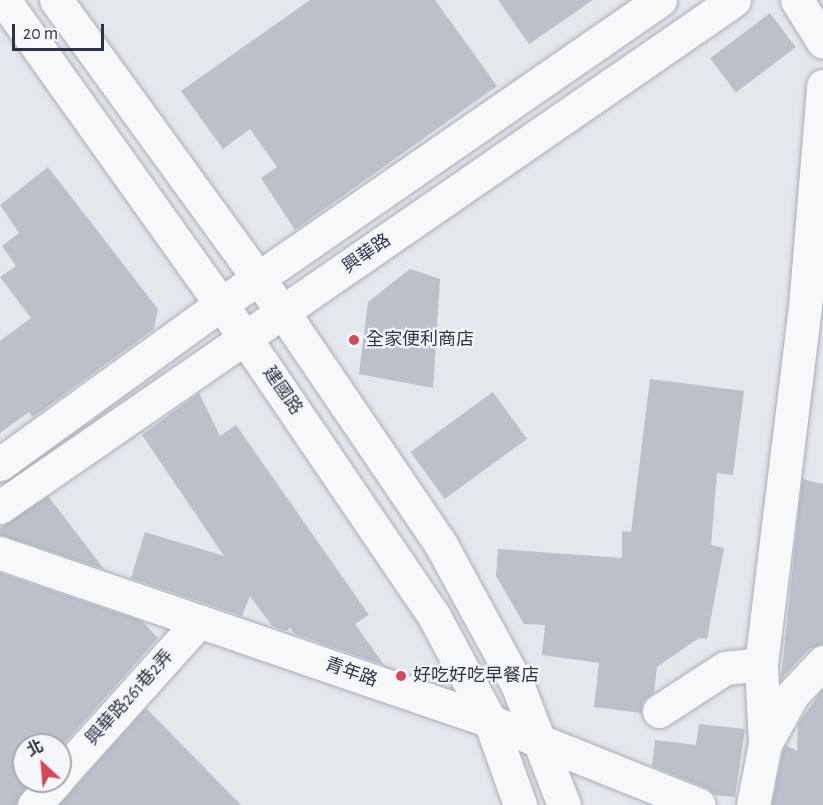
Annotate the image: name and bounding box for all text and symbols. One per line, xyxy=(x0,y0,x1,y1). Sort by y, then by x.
scale bar xyxy=(15,12,106,50)
text: 20 m xyxy=(23,25,58,43)
street label: 興華路 xyxy=(339,230,395,278)
place label: 全家便利商店 xyxy=(366,329,474,351)
marker: 全家便利商店 xyxy=(347,333,361,347)
street label: 建國路 xyxy=(258,363,306,419)
street label: 興華路261巷2弄 xyxy=(81,646,179,750)
street label: 青年路 xyxy=(322,654,380,692)
place label: 好吃好吃早餐店 xyxy=(413,665,539,687)
marker: 好吃好吃早餐店 xyxy=(394,669,408,683)
north arrow xyxy=(12,733,72,793)
text: 北 xyxy=(24,738,46,759)

